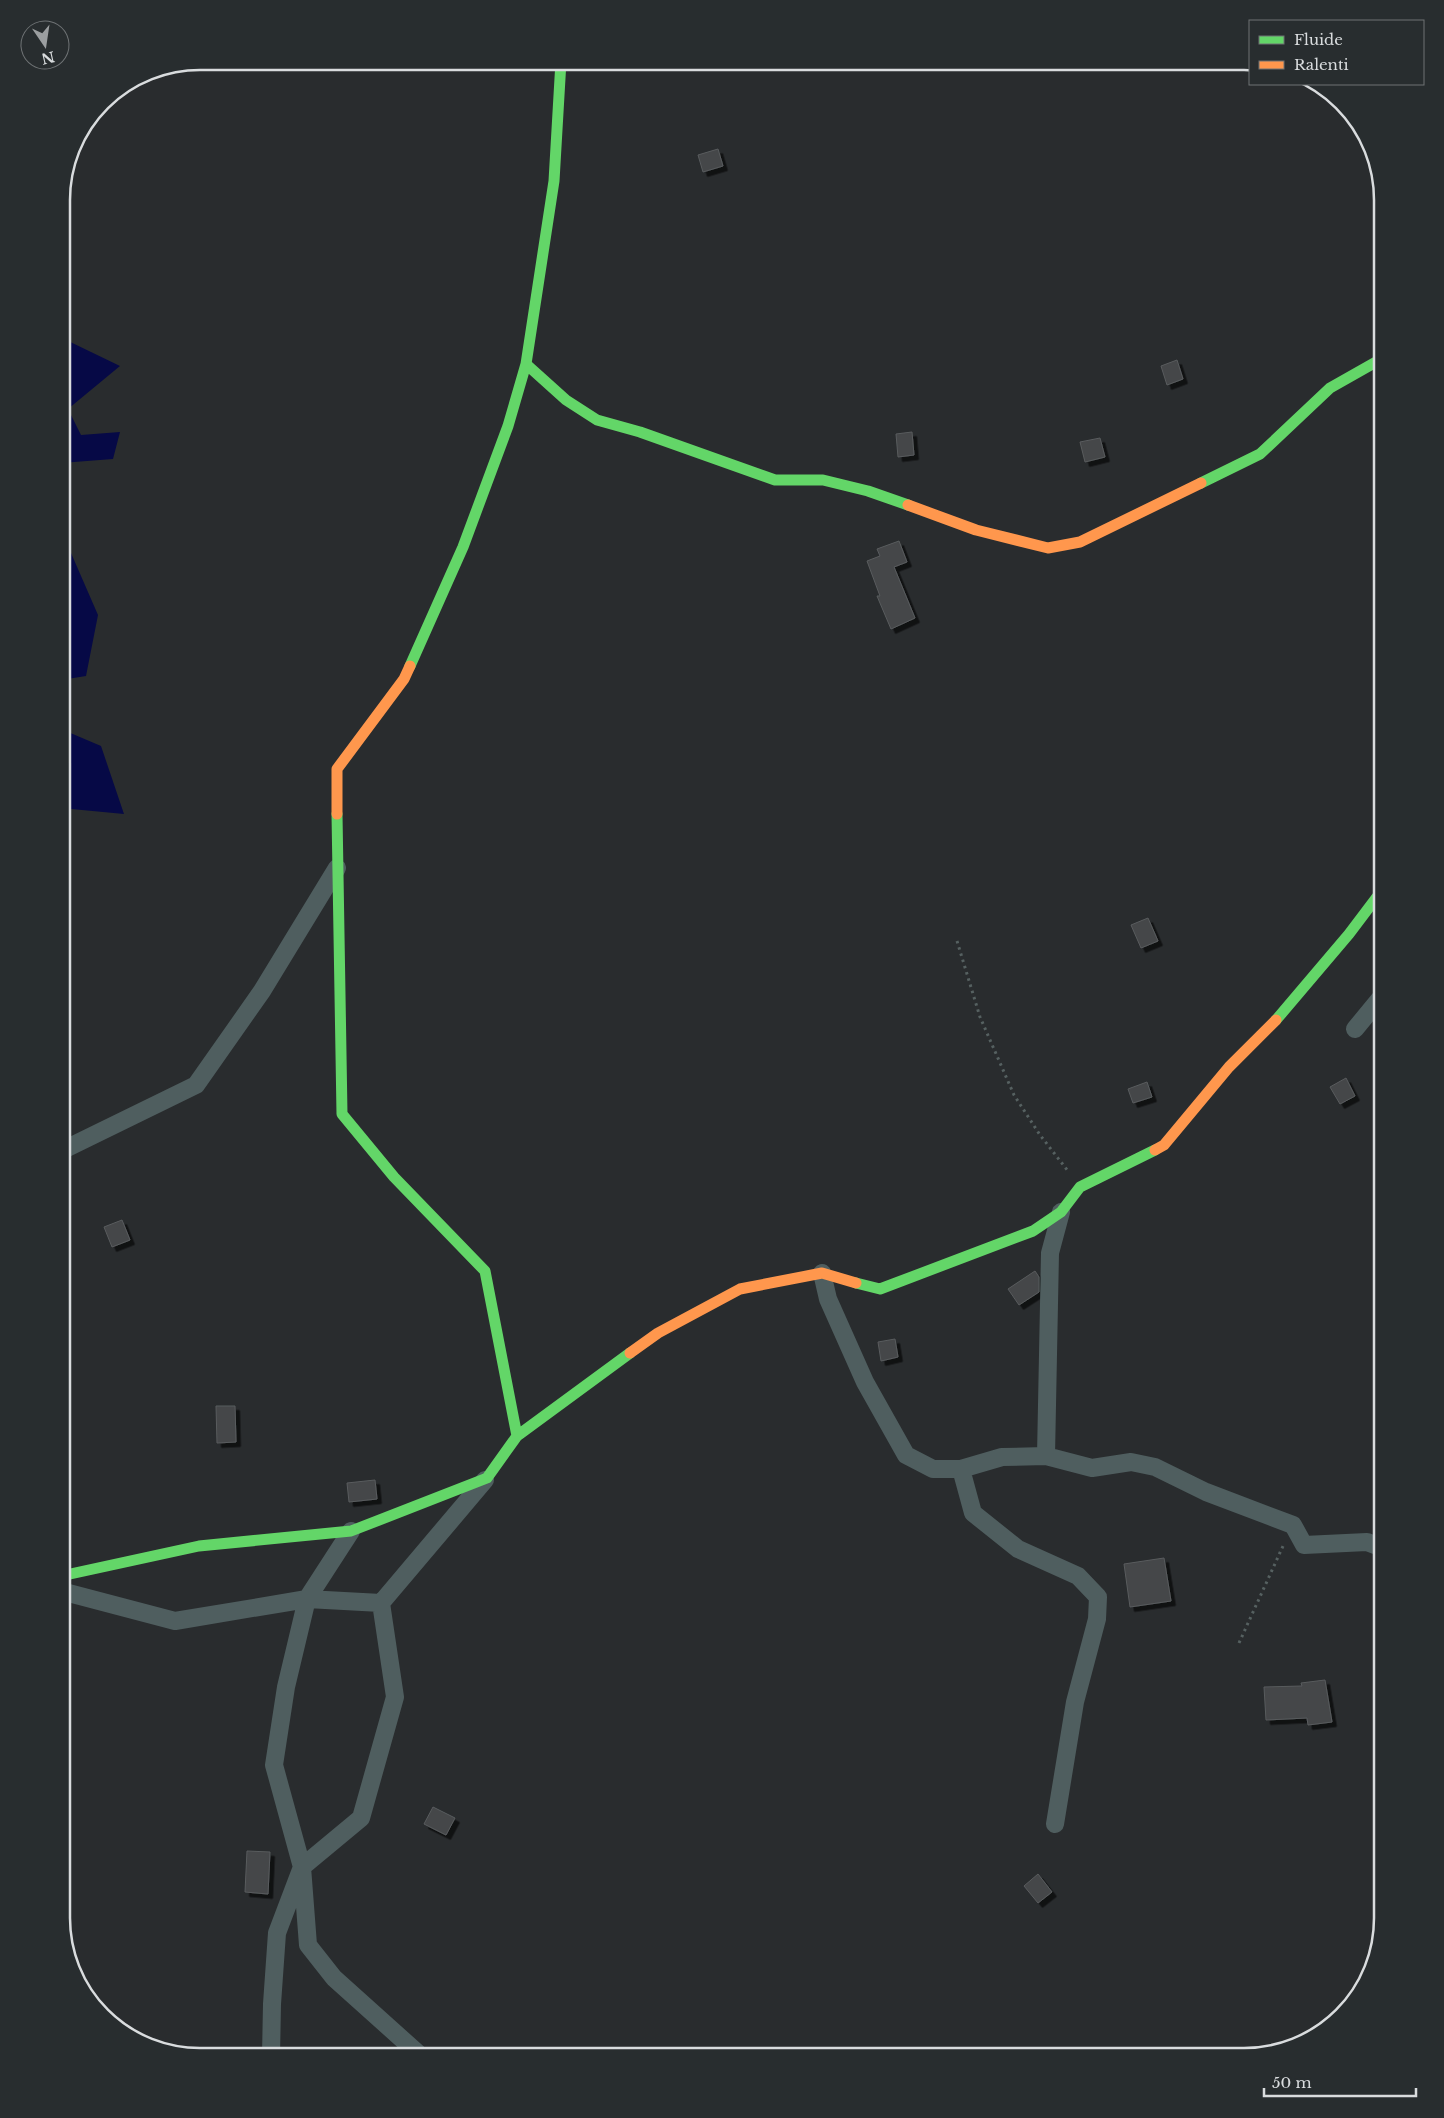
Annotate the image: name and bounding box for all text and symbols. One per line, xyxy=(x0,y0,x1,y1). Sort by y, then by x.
north arrow xyxy=(20,20,70,70)
legend xyxy=(1249,20,1424,85)
text: Fluide xyxy=(1294,30,1343,49)
text: N xyxy=(39,47,56,68)
text: Ralenti xyxy=(1294,55,1349,74)
scale bar xyxy=(1264,2066,1416,2098)
text: 50 m xyxy=(1272,2073,1312,2092)

